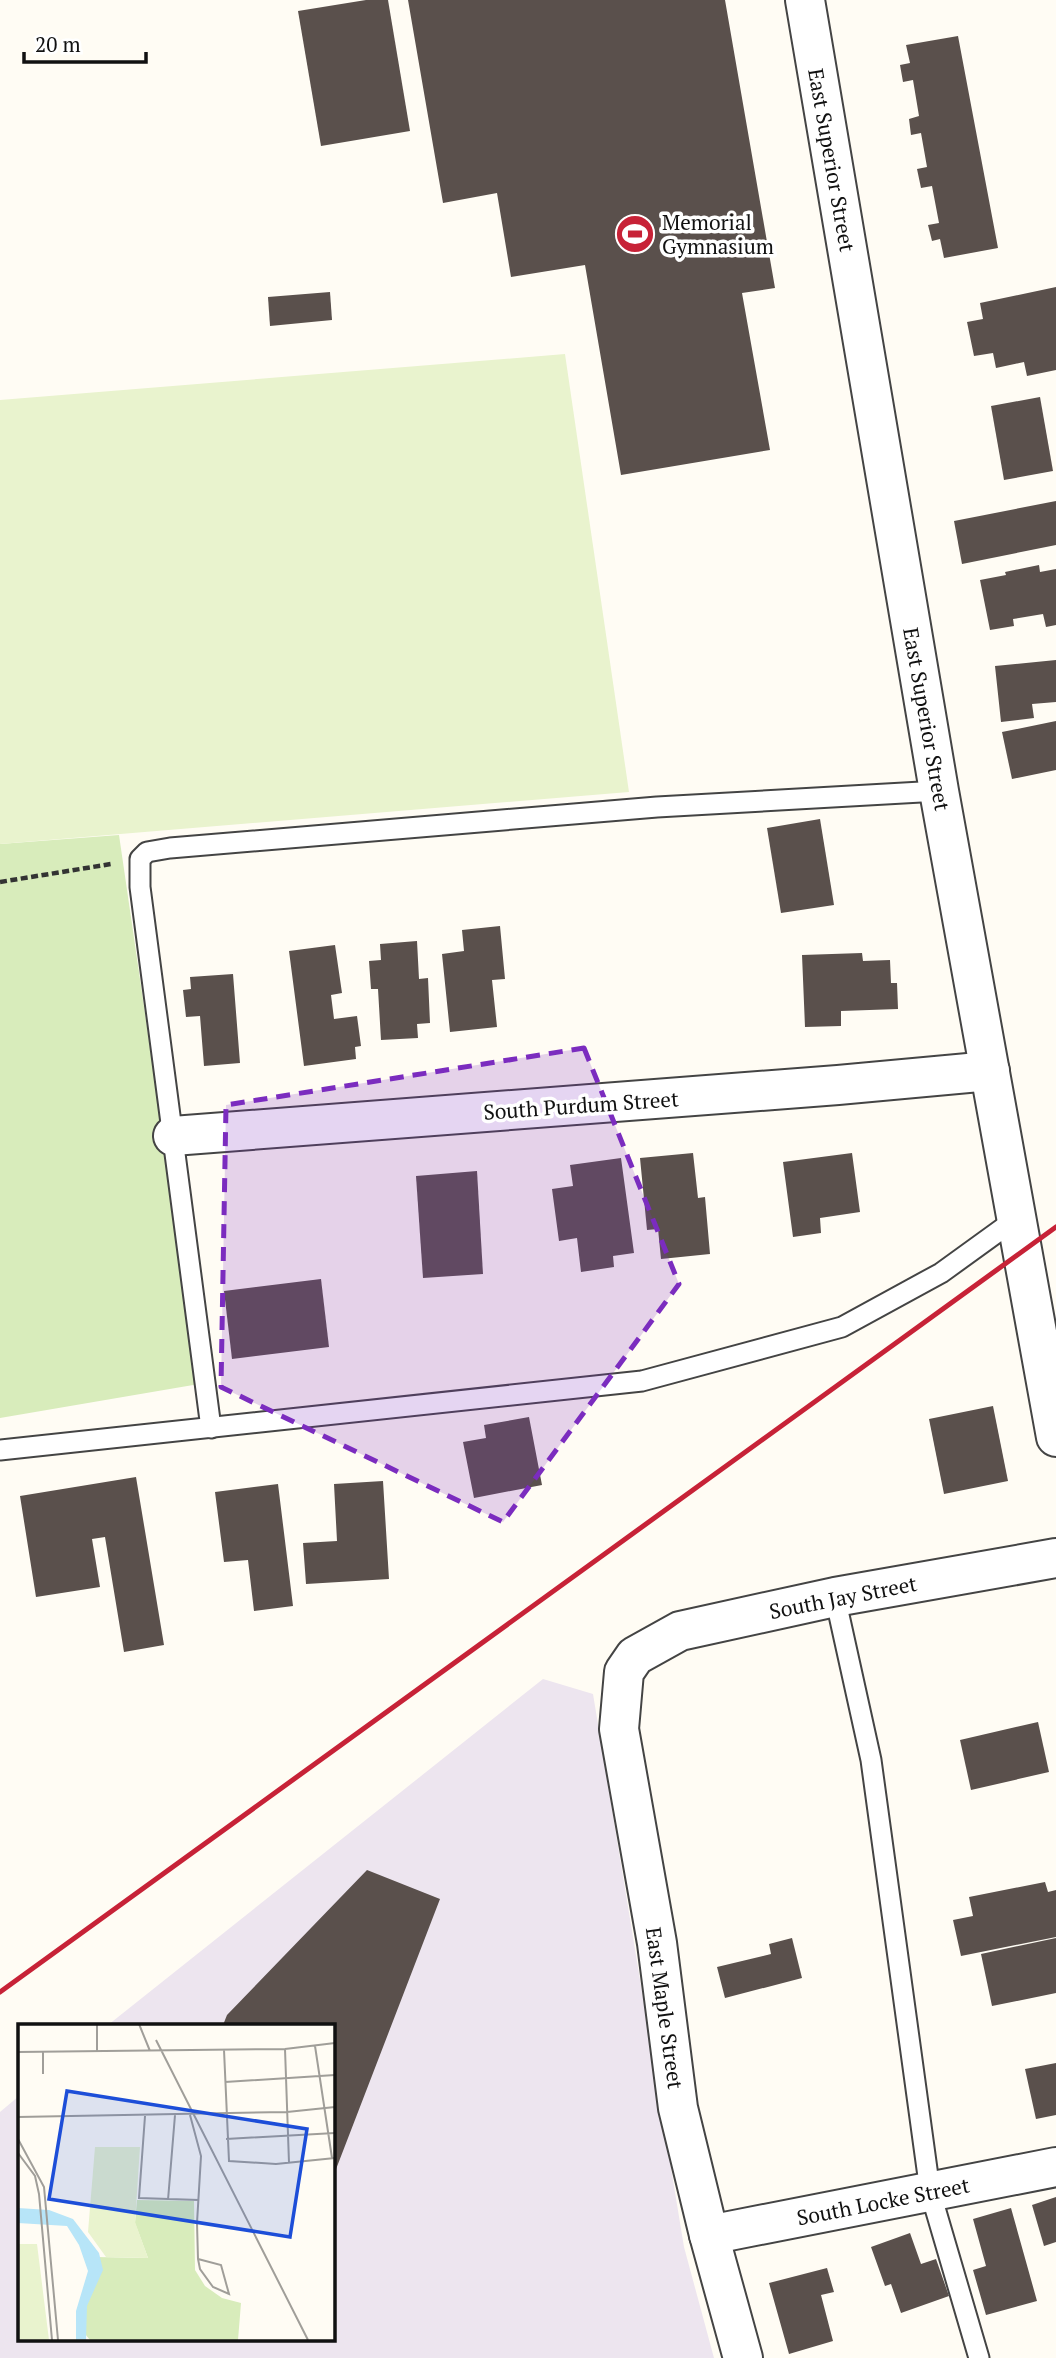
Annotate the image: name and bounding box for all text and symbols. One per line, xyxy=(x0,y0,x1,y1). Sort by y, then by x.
scale bar xyxy=(24,21,147,65)
text: 20 m xyxy=(35,30,81,58)
street label: East Superior Street xyxy=(802,66,862,254)
place label: Memorial Gymnasium xyxy=(662,208,774,260)
sports icon: Memorial Gymnasium xyxy=(614,213,656,255)
street label: East Superior Street xyxy=(897,625,957,813)
street label: South Purdum Street xyxy=(482,1084,680,1126)
street label: South Jay Street xyxy=(767,1569,919,1625)
street label: East Maple Street xyxy=(640,1925,690,2091)
inset map xyxy=(18,2024,334,2340)
street label: South Locke Street xyxy=(794,2170,972,2231)

